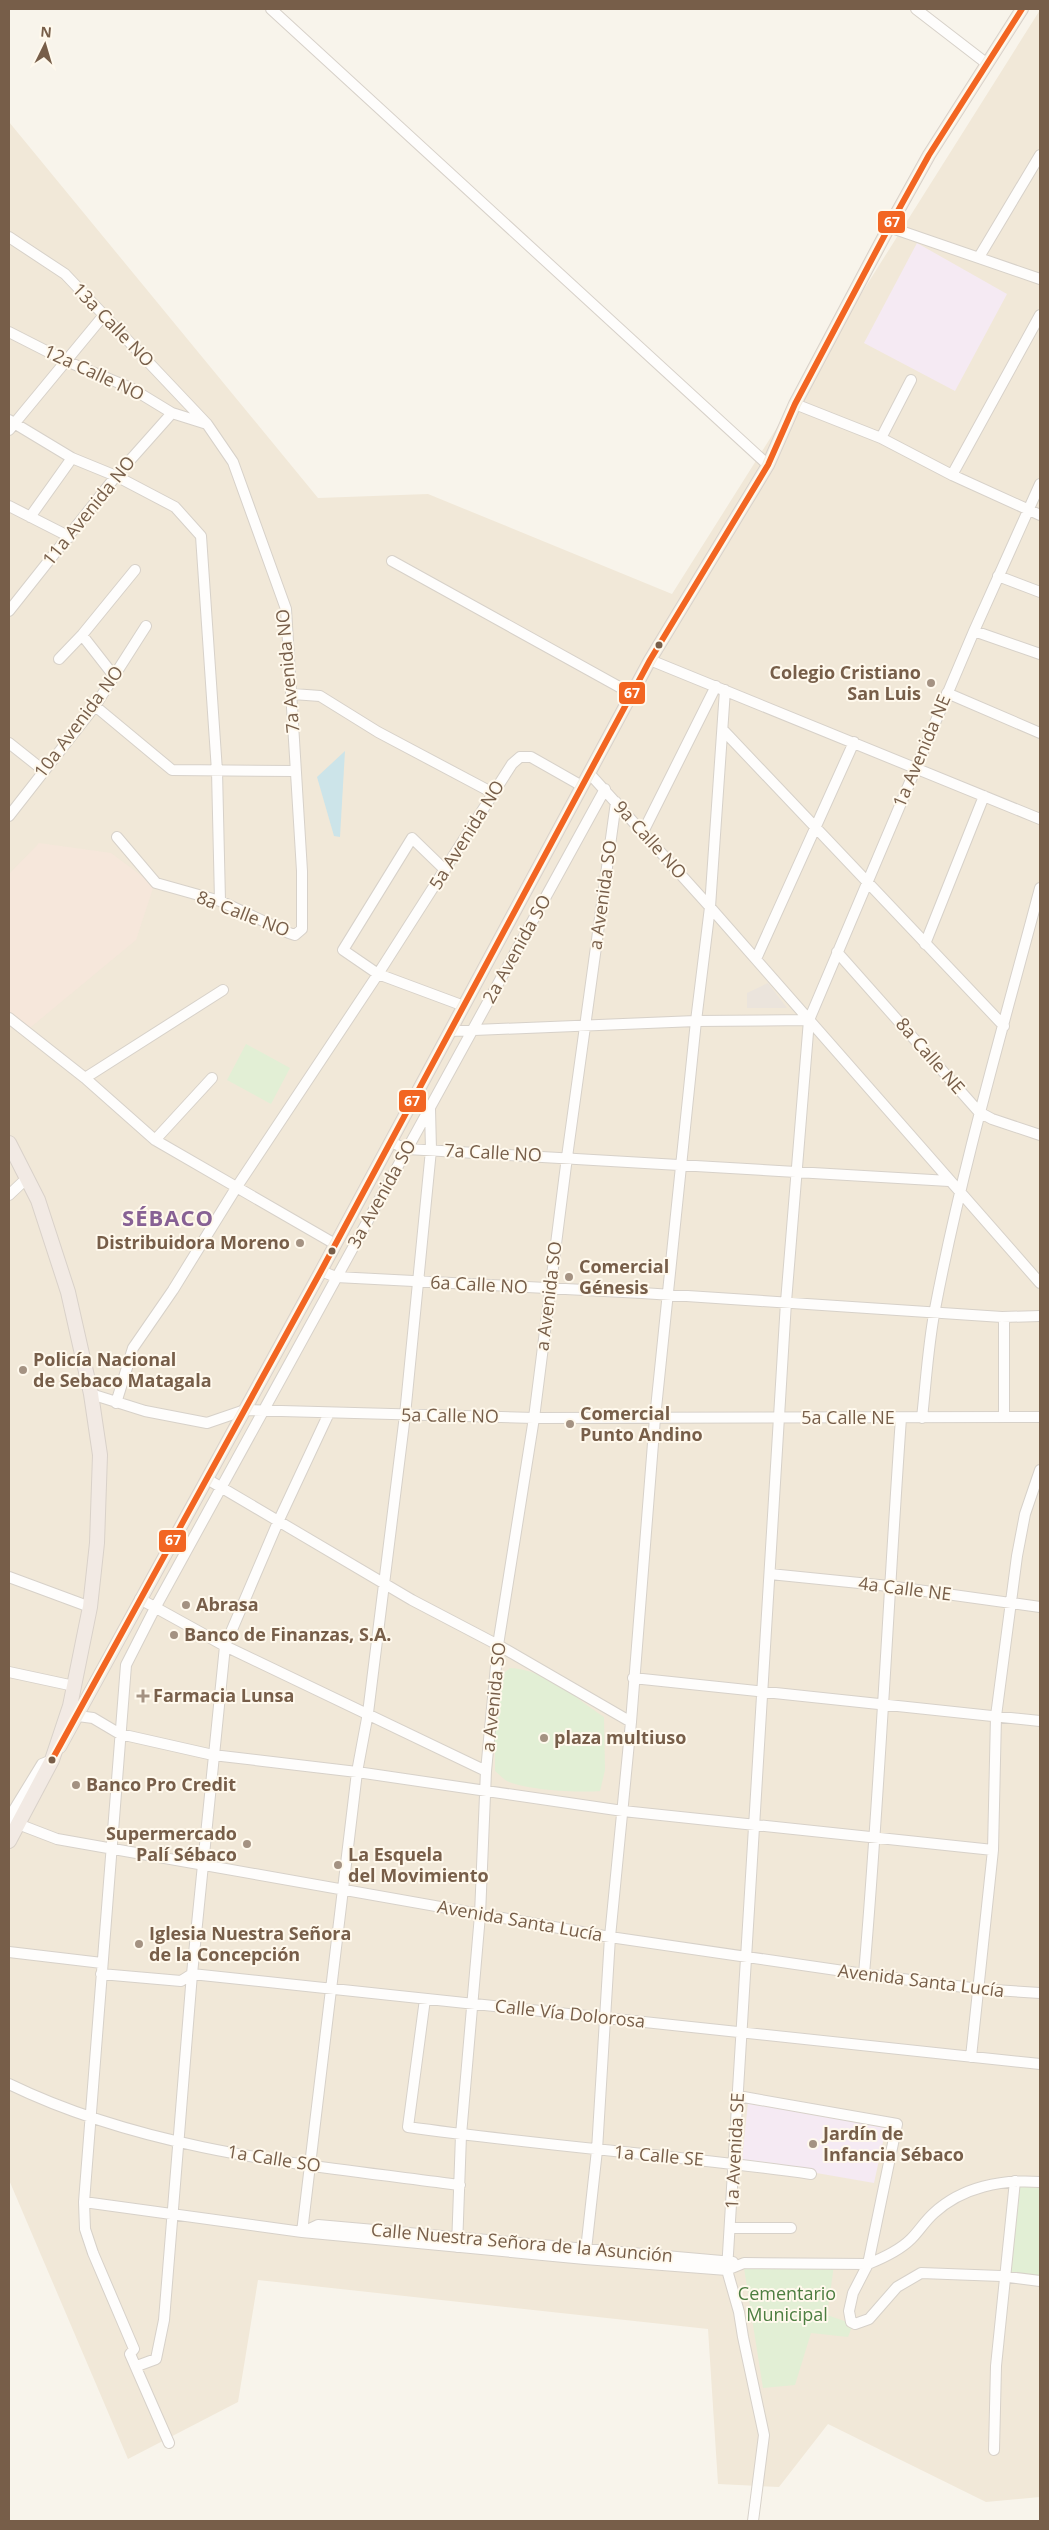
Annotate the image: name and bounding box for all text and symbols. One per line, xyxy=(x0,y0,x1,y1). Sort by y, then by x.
north arrow xyxy=(20,20,70,70)
text: N xyxy=(40,22,53,42)
line badge: 67 xyxy=(877,210,906,234)
text: 67 xyxy=(884,212,900,231)
street label: 13a Calle NO xyxy=(68,277,160,371)
street label: 12a Calle NO xyxy=(40,338,148,406)
street label: 11a Avenida NO xyxy=(37,451,140,570)
street label: 7a Avenida NO xyxy=(270,608,304,734)
unlabelled marker xyxy=(654,640,664,650)
street label: 10a Avenida NO xyxy=(28,660,128,782)
place label: Colegio Cristiano San Luis xyxy=(770,660,921,705)
marker: Colegio Cristiano San Luis xyxy=(925,677,937,689)
line badge: 67 xyxy=(618,681,646,705)
text: 67 xyxy=(624,683,640,702)
street label: 1a Avenida NE xyxy=(887,691,956,811)
street label: 5a Avenida NO xyxy=(423,775,509,894)
street label: 9a Calle NO xyxy=(609,795,692,884)
street label: a Avenida SO xyxy=(582,839,622,951)
street label: 8a Calle NO xyxy=(193,884,293,942)
street label: 2a Avenida SO xyxy=(476,890,556,1007)
street label: 8a Calle NE xyxy=(891,1012,971,1099)
line badge: 67 xyxy=(398,1089,427,1113)
text: 67 xyxy=(404,1091,420,1110)
street label: 3a Avenida SO xyxy=(341,1135,421,1252)
street label: 7a Calle NO xyxy=(444,1137,542,1167)
district label: SÉBACO xyxy=(122,1202,214,1232)
place label: Distribuidora Moreno xyxy=(96,1230,290,1254)
marker: Distribuidora Moreno xyxy=(294,1237,306,1249)
street label: a Avenida SO xyxy=(529,1240,567,1352)
unlabelled marker xyxy=(327,1246,337,1256)
place label: Comercial Génesis xyxy=(579,1254,669,1299)
street label: 6a Calle NO xyxy=(430,1269,528,1299)
marker: Comercial Génesis xyxy=(563,1271,575,1283)
place label: Policía Nacional de Sebaco Matagala xyxy=(33,1347,212,1392)
marker: Policía Nacional de Sebaco Matagala xyxy=(17,1364,29,1376)
place label: Comercial Punto Andino xyxy=(580,1401,703,1446)
street label: 5a Calle NO xyxy=(401,1402,499,1428)
street label: 5a Calle NE xyxy=(801,1405,895,1429)
marker: Comercial Punto Andino xyxy=(564,1418,576,1430)
line badge: 67 xyxy=(158,1529,187,1553)
text: 67 xyxy=(165,1530,181,1549)
street label: 4a Calle NE xyxy=(857,1570,953,1606)
place label: Abrasa xyxy=(196,1592,259,1616)
marker: Abrasa xyxy=(180,1599,192,1611)
place label: Banco de Finanzas, S.A. xyxy=(184,1622,391,1646)
marker: Banco de Finanzas, S.A. xyxy=(168,1629,180,1641)
street label: a Avenida SO xyxy=(475,1641,511,1753)
place label: Farmacia Lunsa xyxy=(153,1683,294,1707)
marker: Farmacia Lunsa xyxy=(137,1690,149,1702)
place label: plaza multiuso xyxy=(554,1725,686,1749)
marker: plaza multiuso xyxy=(538,1732,550,1744)
unlabelled marker xyxy=(47,1755,57,1765)
place label: Banco Pro Credit xyxy=(86,1772,236,1796)
marker: Banco Pro Credit xyxy=(70,1779,82,1791)
place label: Supermercado Palí Sébaco xyxy=(106,1821,237,1866)
marker: Supermercado Palí Sébaco xyxy=(241,1838,253,1850)
place label: La Esquela del Movimiento xyxy=(348,1842,489,1887)
marker: La Esquela del Movimiento xyxy=(332,1859,344,1871)
street label: Avenida Santa Lucía xyxy=(436,1894,605,1946)
place label: Iglesia Nuestra Señora de la Concepción xyxy=(149,1921,351,1966)
marker: Iglesia Nuestra Señora de la Concepción xyxy=(133,1938,145,1950)
street label: Avenida Santa Lucía xyxy=(837,1958,1006,2002)
street label: Calle Vía Dolorosa xyxy=(494,1993,647,2033)
street label: 1a Avenida SE xyxy=(719,2092,749,2210)
place label: Jardín de Infancia Sébaco xyxy=(821,2121,964,2166)
marker: Jardín de Infancia Sébaco xyxy=(807,2138,819,2150)
street label: 1a Calle SO xyxy=(226,2139,322,2177)
street label: 1a Calle SE xyxy=(613,2139,705,2171)
street label: Calle Nuestra Señora de la Asunción xyxy=(370,2217,674,2267)
park label: Cementario Municipal xyxy=(738,2281,836,2326)

